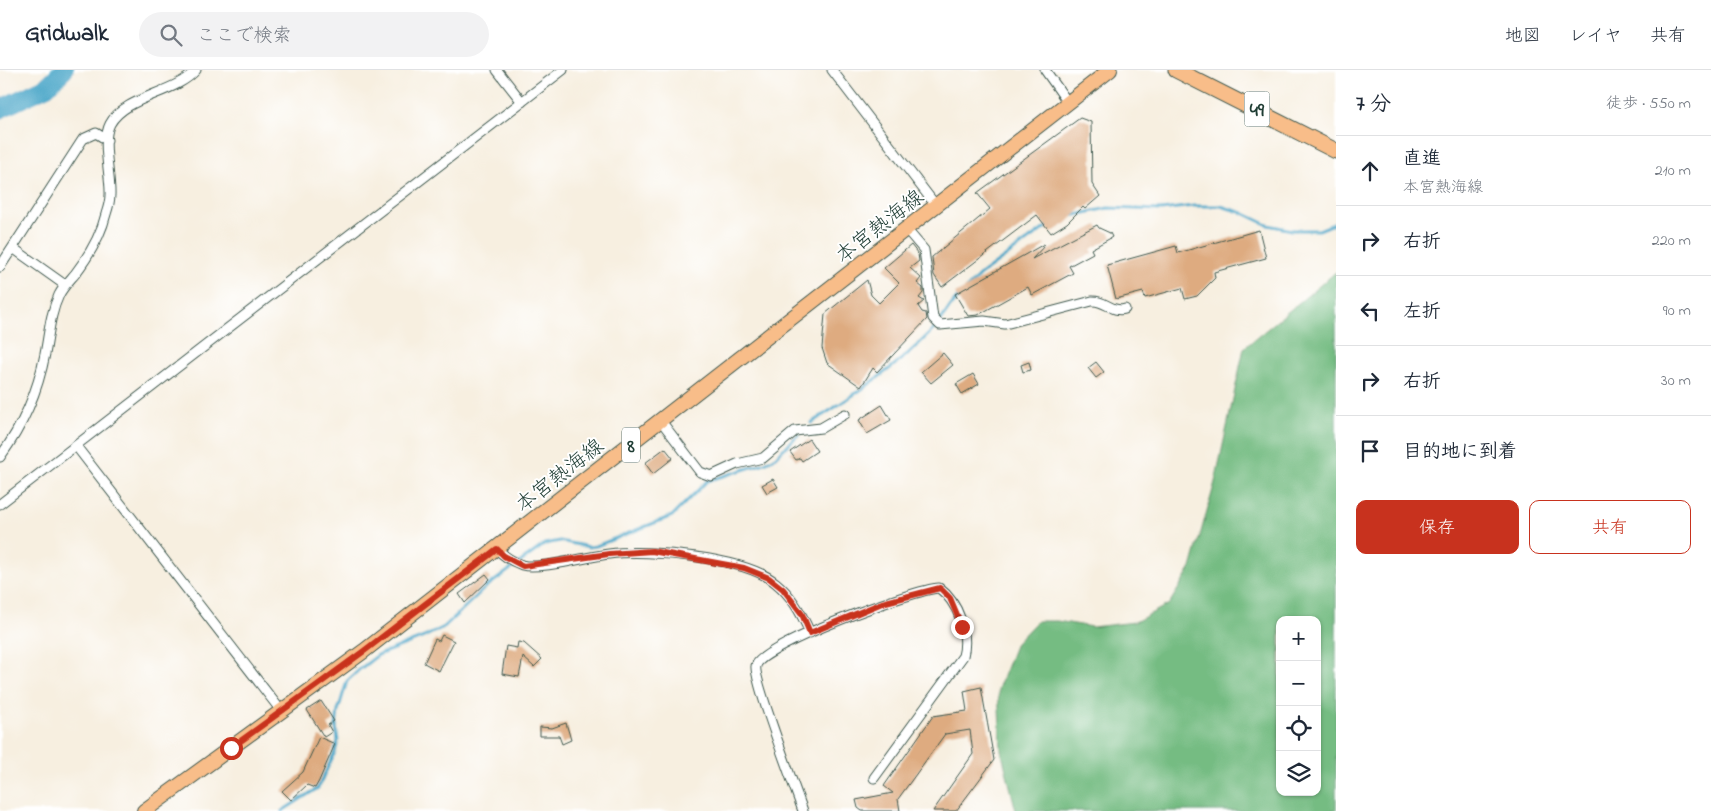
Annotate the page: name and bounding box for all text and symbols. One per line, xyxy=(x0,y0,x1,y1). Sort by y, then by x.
search box xyxy=(139,12,489,57)
text: Gridwalk xyxy=(25,17,109,52)
icon: search xyxy=(157,21,185,49)
text: ここで検索 xyxy=(197,23,292,50)
text: 地図 xyxy=(1505,24,1541,50)
text: レイヤ xyxy=(1569,24,1622,50)
text: 共有 xyxy=(1650,24,1686,50)
text: 7 分 xyxy=(1356,90,1391,120)
road number: 49 xyxy=(1244,92,1270,126)
text: 徒歩 · 550 m xyxy=(1606,92,1691,116)
text: 直進 xyxy=(1403,146,1441,173)
icon: ahead xyxy=(1356,157,1384,185)
text: 210 m xyxy=(1655,159,1691,183)
text: 本宮熱海線 xyxy=(1403,176,1483,200)
street label: 本宮熱海線 xyxy=(830,183,931,272)
icon: right xyxy=(1356,227,1384,255)
text: 右折 xyxy=(1403,229,1441,256)
text: 220 m xyxy=(1652,229,1691,253)
icon: left xyxy=(1356,297,1384,325)
text: 左折 xyxy=(1403,299,1441,326)
text: 90 m xyxy=(1663,299,1691,323)
icon: right xyxy=(1356,367,1384,395)
text: 右折 xyxy=(1403,369,1441,396)
text: 30 m xyxy=(1661,369,1691,393)
road number: 8 xyxy=(622,428,640,462)
street label: 本宮熱海線 xyxy=(510,432,611,521)
icon: arrive xyxy=(1356,437,1384,465)
text: 目的地に到着 xyxy=(1403,439,1517,466)
button: 保存 xyxy=(1356,500,1519,554)
button: 共有 xyxy=(1529,500,1691,554)
route end xyxy=(951,616,974,639)
map controls xyxy=(1276,616,1321,796)
button: + xyxy=(1276,616,1321,661)
button: − xyxy=(1276,661,1321,706)
button: locate xyxy=(1276,706,1321,751)
route start xyxy=(220,737,243,760)
button: layers xyxy=(1276,751,1321,796)

